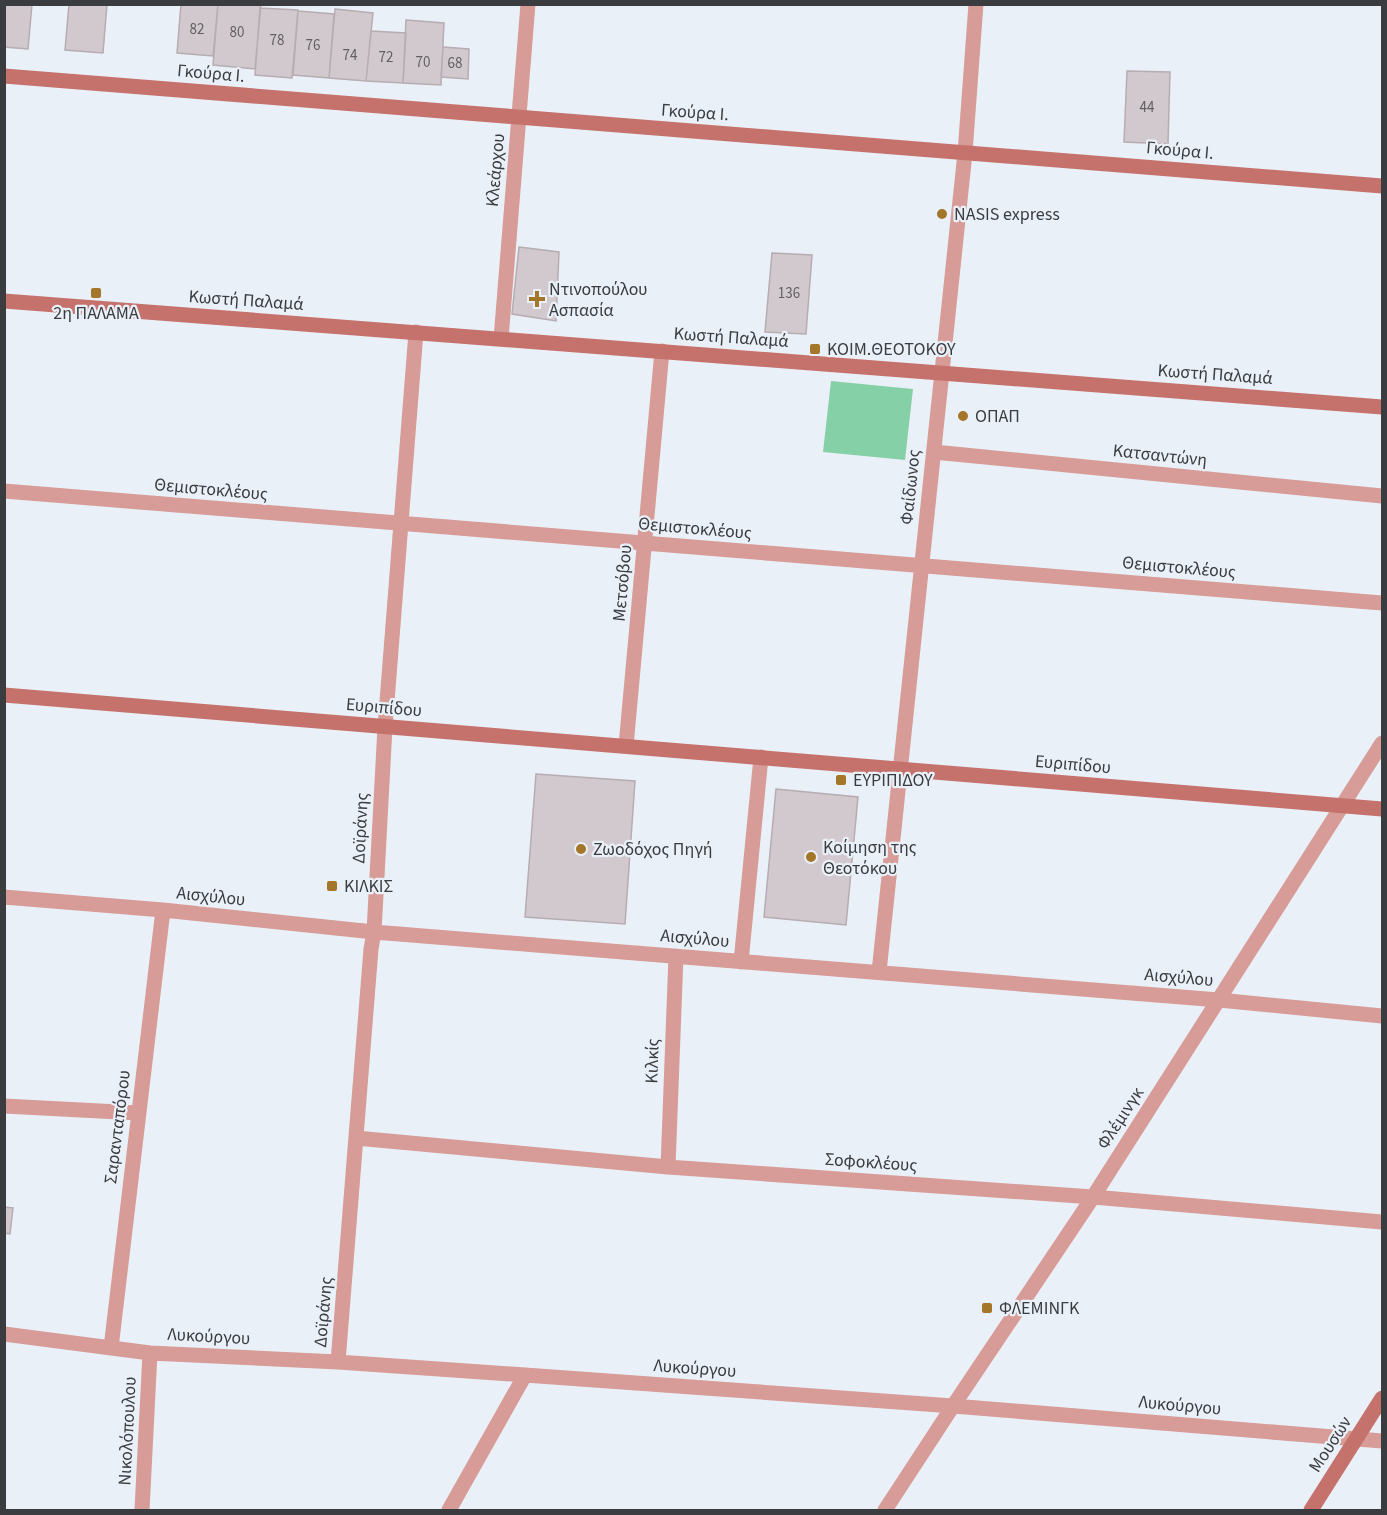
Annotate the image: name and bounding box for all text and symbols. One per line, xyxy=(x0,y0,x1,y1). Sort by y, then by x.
house number: 82 xyxy=(190,19,204,40)
house number: 80 xyxy=(230,22,244,43)
house number: 78 xyxy=(270,30,284,51)
house number: 76 xyxy=(306,35,320,56)
house number: 74 xyxy=(343,45,358,66)
house number: 72 xyxy=(379,47,393,68)
house number: 70 xyxy=(416,52,430,73)
house number: 68 xyxy=(448,53,462,74)
street label: Γκούρα Ι. xyxy=(176,58,246,89)
house number: 44 xyxy=(1140,97,1155,118)
street label: Γκούρα Ι. xyxy=(660,98,730,127)
street label: Κλεάρχου xyxy=(480,132,511,208)
street label: Γκούρα Ι. xyxy=(1145,135,1215,166)
place label: NASIS express xyxy=(954,202,1060,227)
marker: NASIS express xyxy=(935,207,949,221)
place label: Ντινοπούλου Ασπασία xyxy=(549,277,648,323)
house number: 136 xyxy=(778,283,800,304)
street label: Κωστή Παλαμά xyxy=(188,284,304,317)
marker: 2η ΠΑΛΑΜΑ xyxy=(89,286,103,300)
marker: Ντινοπούλου Ασπασία xyxy=(530,292,544,306)
place label: 2η ΠΑΛΑΜΑ xyxy=(53,301,139,326)
street label: Κωστή Παλαμά xyxy=(673,321,789,354)
place label: ΚΟΙΜ.ΘΕΟΤΟΚΟΥ xyxy=(827,337,956,362)
marker: ΚΟΙΜ.ΘΕΟΤΟΚΟΥ xyxy=(808,342,822,356)
street label: Κωστή Παλαμά xyxy=(1157,358,1273,391)
place label: ΟΠΑΠ xyxy=(975,404,1020,429)
marker: ΟΠΑΠ xyxy=(956,409,970,423)
street label: Κατσαντώνη xyxy=(1111,438,1208,473)
street label: Φαίδωνος xyxy=(894,448,927,526)
street label: Θεμιστοκλέους xyxy=(153,472,269,507)
street label: Θεμιστοκλέους xyxy=(637,511,753,546)
street label: Μετσόβου xyxy=(607,544,638,623)
street label: Θεμιστοκλέους xyxy=(1121,550,1237,585)
street label: Ευριπίδου xyxy=(345,692,423,723)
street label: Ευριπίδου xyxy=(1034,749,1112,780)
place label: ΕΥΡΙΠΙΔΟΥ xyxy=(853,768,933,793)
marker: ΕΥΡΙΠΙΔΟΥ xyxy=(834,773,848,787)
street label: Δοϊράνης xyxy=(346,792,375,864)
place label: Κοίμηση της Θεοτόκου xyxy=(823,835,917,881)
place label: Ζωοδόχος Πηγή xyxy=(593,837,713,862)
marker: Ζωοδόχος Πηγή xyxy=(574,842,588,856)
marker: Κοίμηση της Θεοτόκου xyxy=(804,850,818,864)
place label: ΚΙΛΚΙΣ xyxy=(344,874,394,899)
marker: ΚΙΛΚΙΣ xyxy=(325,879,339,893)
street label: Αισχύλου xyxy=(175,880,247,913)
street label: Αισχύλου xyxy=(659,923,730,954)
street label: Αισχύλου xyxy=(1143,962,1214,993)
street label: Κιλκίς xyxy=(639,1038,666,1084)
street label: Σαρανταπόρου xyxy=(98,1069,137,1185)
street label: Φλέμινγκ xyxy=(1091,1082,1150,1154)
street label: Σοφοκλέους xyxy=(824,1147,918,1178)
street label: Δοϊράνης xyxy=(308,1276,339,1348)
place label: ΦΛΕΜΙΝΓΚ xyxy=(999,1296,1080,1321)
marker: ΦΛΕΜΙΝΓΚ xyxy=(980,1301,994,1315)
street label: Λυκούργου xyxy=(167,1322,251,1351)
street label: Λυκούργου xyxy=(653,1353,737,1384)
street label: Νικολόπουλου xyxy=(112,1376,143,1486)
street label: Λυκούργου xyxy=(1138,1389,1222,1422)
street label: Μουσών xyxy=(1303,1411,1358,1477)

